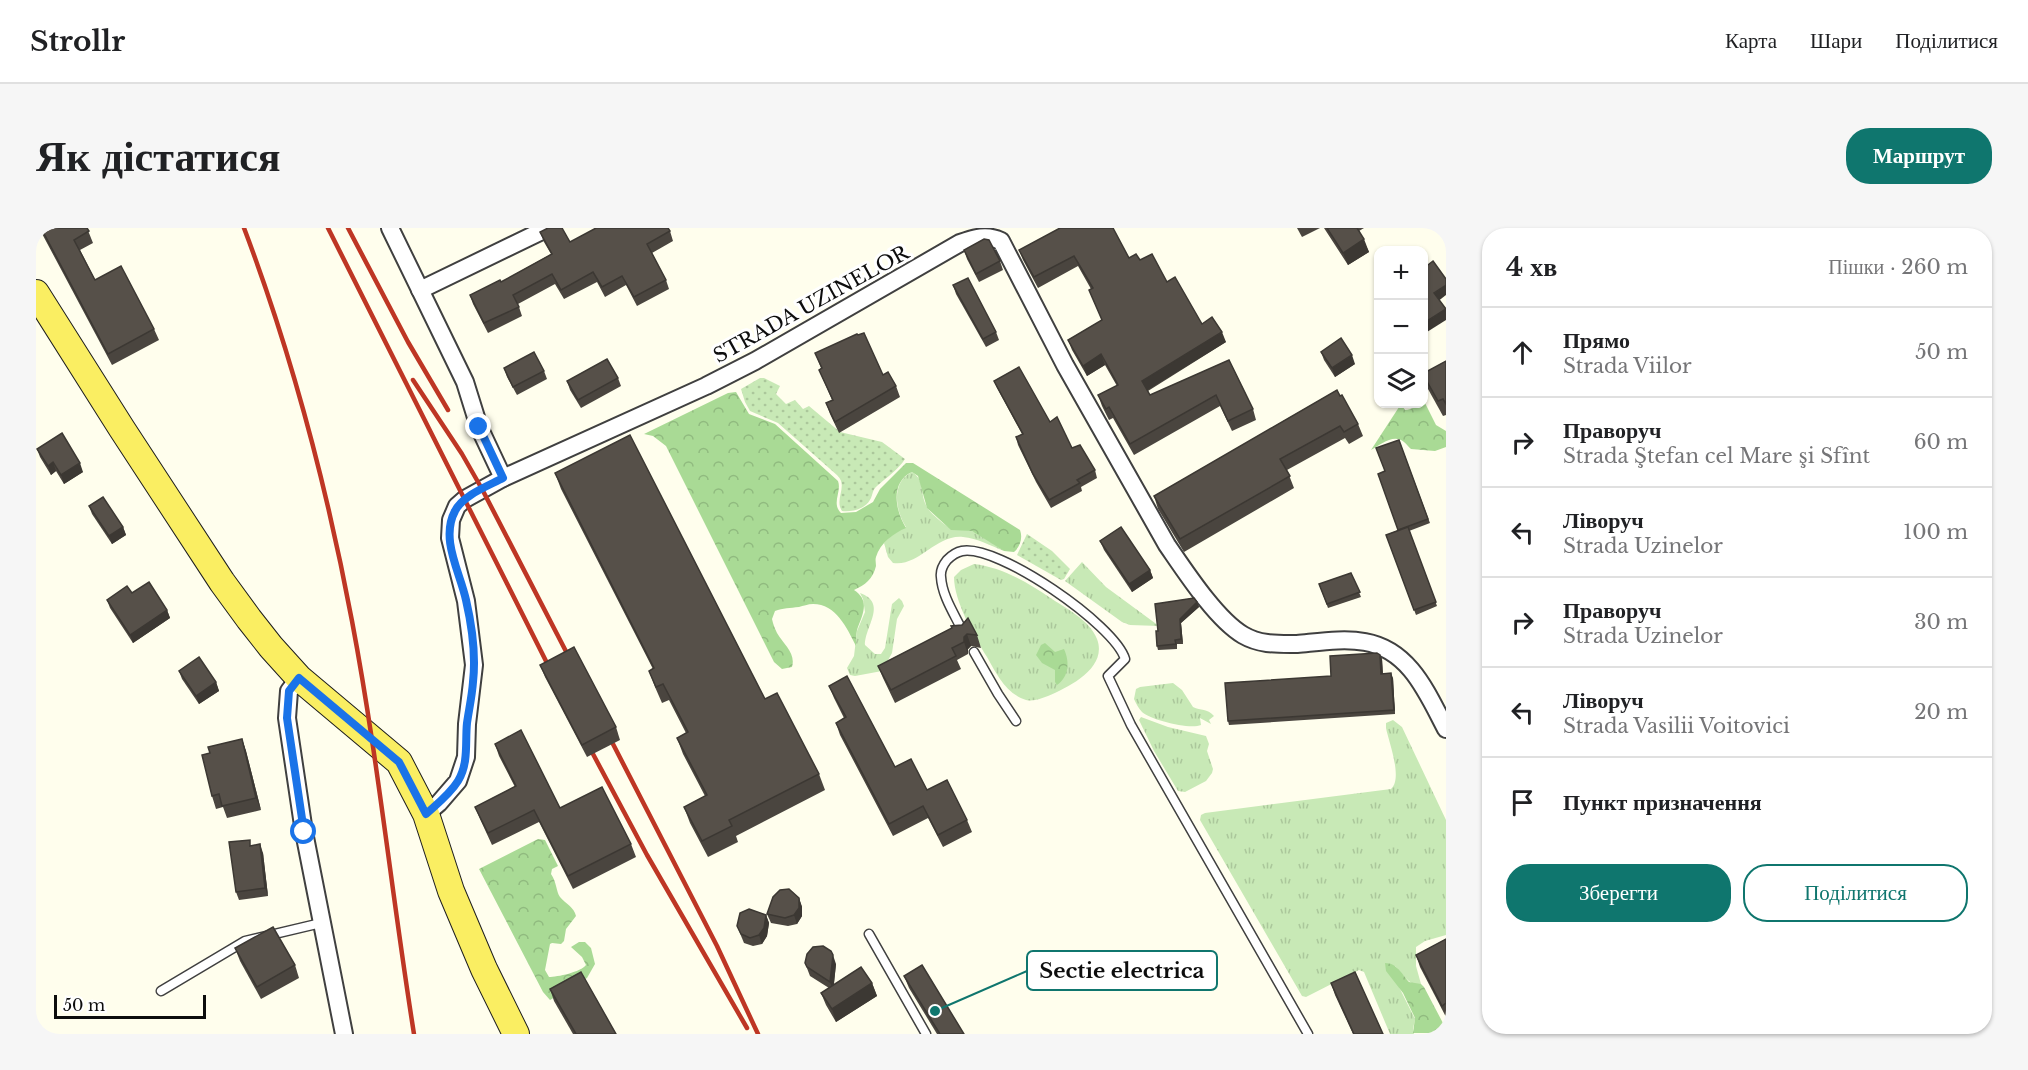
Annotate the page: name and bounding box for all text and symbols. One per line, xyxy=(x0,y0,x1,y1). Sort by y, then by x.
text: Strollr xyxy=(30,24,125,59)
text: Карта xyxy=(1725,28,1777,54)
text: Шари xyxy=(1810,28,1862,54)
text: Поділитися xyxy=(1895,28,1998,54)
button: Маршрут xyxy=(1846,128,1992,184)
text: Як дістатися xyxy=(36,130,281,182)
street label: STRADA UZINELOR xyxy=(709,240,914,368)
map controls xyxy=(1374,246,1428,408)
button: + xyxy=(1374,246,1428,300)
text: 4 хв xyxy=(1506,251,1557,283)
text: Пішки · 260 m xyxy=(1828,255,1968,279)
button: − xyxy=(1374,300,1428,354)
text: Прямо xyxy=(1563,327,1630,354)
icon: ahead xyxy=(1506,336,1539,369)
text: 50 m xyxy=(1915,340,1968,364)
button: layers xyxy=(1374,354,1428,408)
text: Strada Viilor xyxy=(1563,354,1692,378)
route end xyxy=(465,413,491,439)
text: Праворуч xyxy=(1563,417,1661,444)
icon: right xyxy=(1506,426,1539,459)
text: 60 m xyxy=(1914,430,1968,454)
text: Strada Ştefan cel Mare şi Sfînt xyxy=(1563,444,1870,468)
text: Ліворуч xyxy=(1563,507,1644,534)
icon: left xyxy=(1506,516,1539,549)
text: 100 m xyxy=(1903,520,1968,544)
text: Strada Uzinelor xyxy=(1563,534,1723,558)
text: Праворуч xyxy=(1563,597,1661,624)
icon: right xyxy=(1506,606,1539,639)
text: 30 m xyxy=(1914,610,1968,634)
text: Strada Uzinelor xyxy=(1563,624,1723,648)
text: Ліворуч xyxy=(1563,687,1644,714)
icon: left xyxy=(1506,696,1539,729)
text: 20 m xyxy=(1914,700,1968,724)
text: Strada Vasilii Voitovici xyxy=(1563,714,1790,738)
icon: arrive xyxy=(1506,786,1539,819)
text: Пункт призначення xyxy=(1563,789,1762,816)
route start xyxy=(290,818,316,844)
button: Зберегти xyxy=(1506,864,1731,922)
button: Поділитися xyxy=(1743,864,1968,922)
callout: Sectie electrica xyxy=(1027,951,1217,990)
text: Sectie electrica xyxy=(1039,958,1205,984)
scale bar xyxy=(54,992,206,1020)
text: 50 m xyxy=(63,995,105,1015)

